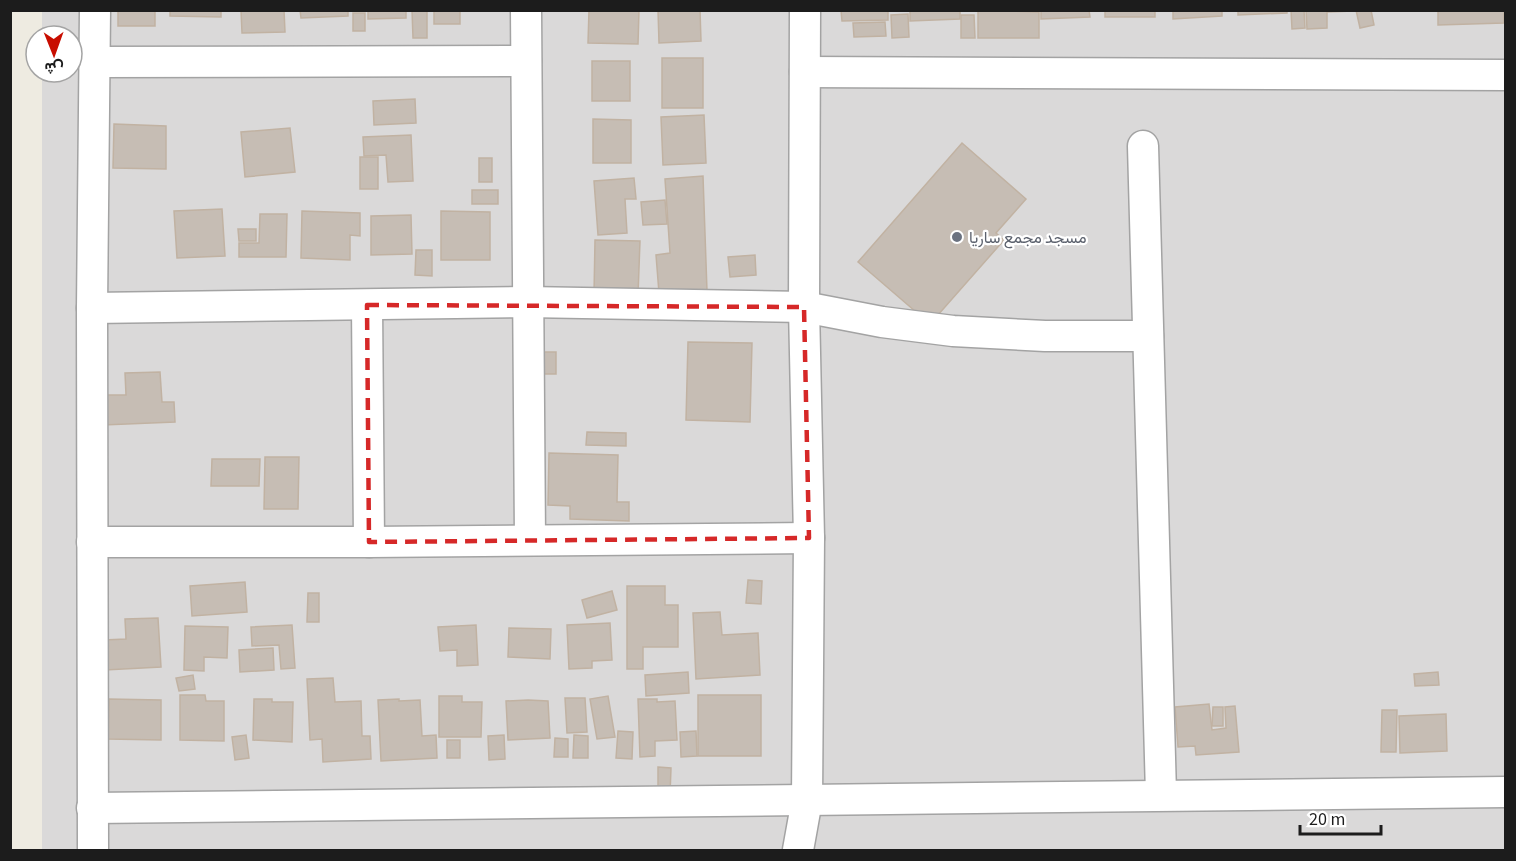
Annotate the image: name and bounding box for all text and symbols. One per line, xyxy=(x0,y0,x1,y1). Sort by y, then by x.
north arrow xyxy=(24,24,84,84)
text: ش xyxy=(44,57,64,79)
place label: مسجد مجمع ساريا xyxy=(969,227,1087,249)
marker: مسجد مجمع ساريا xyxy=(950,230,964,244)
scale bar xyxy=(1300,798,1381,836)
text: 20 m xyxy=(1309,807,1345,832)

